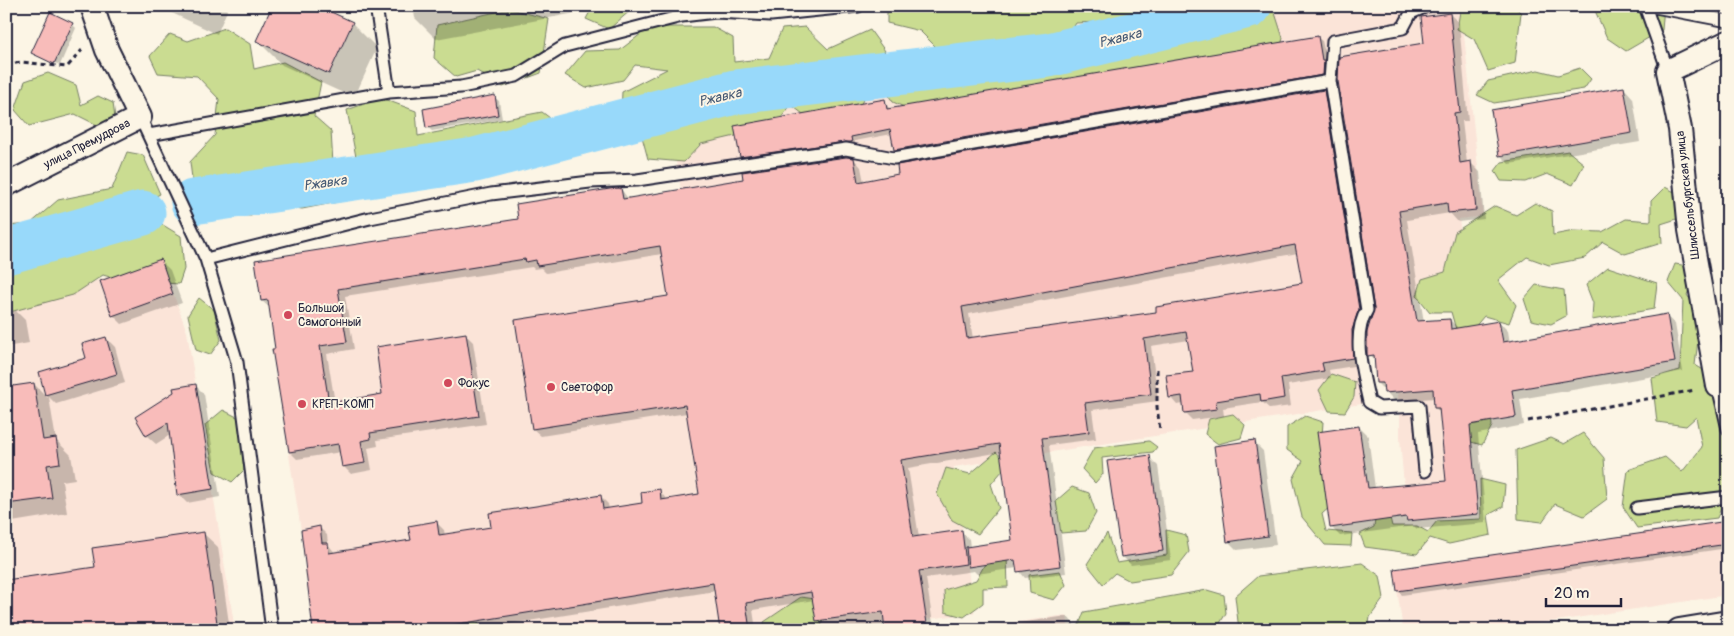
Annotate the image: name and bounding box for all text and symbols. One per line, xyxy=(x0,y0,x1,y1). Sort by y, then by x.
water label: Ржавка xyxy=(1097,24,1144,51)
water label: Ржавка xyxy=(697,84,744,110)
street label: улица Премудрова xyxy=(40,116,133,173)
street label: Шлиссельбургская улица xyxy=(1673,130,1703,260)
water label: Ржавка xyxy=(302,171,349,194)
place label: Большой Самогонный xyxy=(298,301,362,330)
marker: Большой Самогонный xyxy=(282,309,294,321)
place label: Фокус xyxy=(458,376,490,391)
marker: Фокус xyxy=(442,377,454,389)
place label: Светофор xyxy=(561,380,614,395)
marker: Светофор xyxy=(545,381,557,393)
place label: КРЕП-КОМП xyxy=(312,397,374,412)
marker: КРЕП-КОМП xyxy=(296,398,308,410)
scale bar xyxy=(1546,576,1622,608)
text: 20 m xyxy=(1554,584,1589,603)

